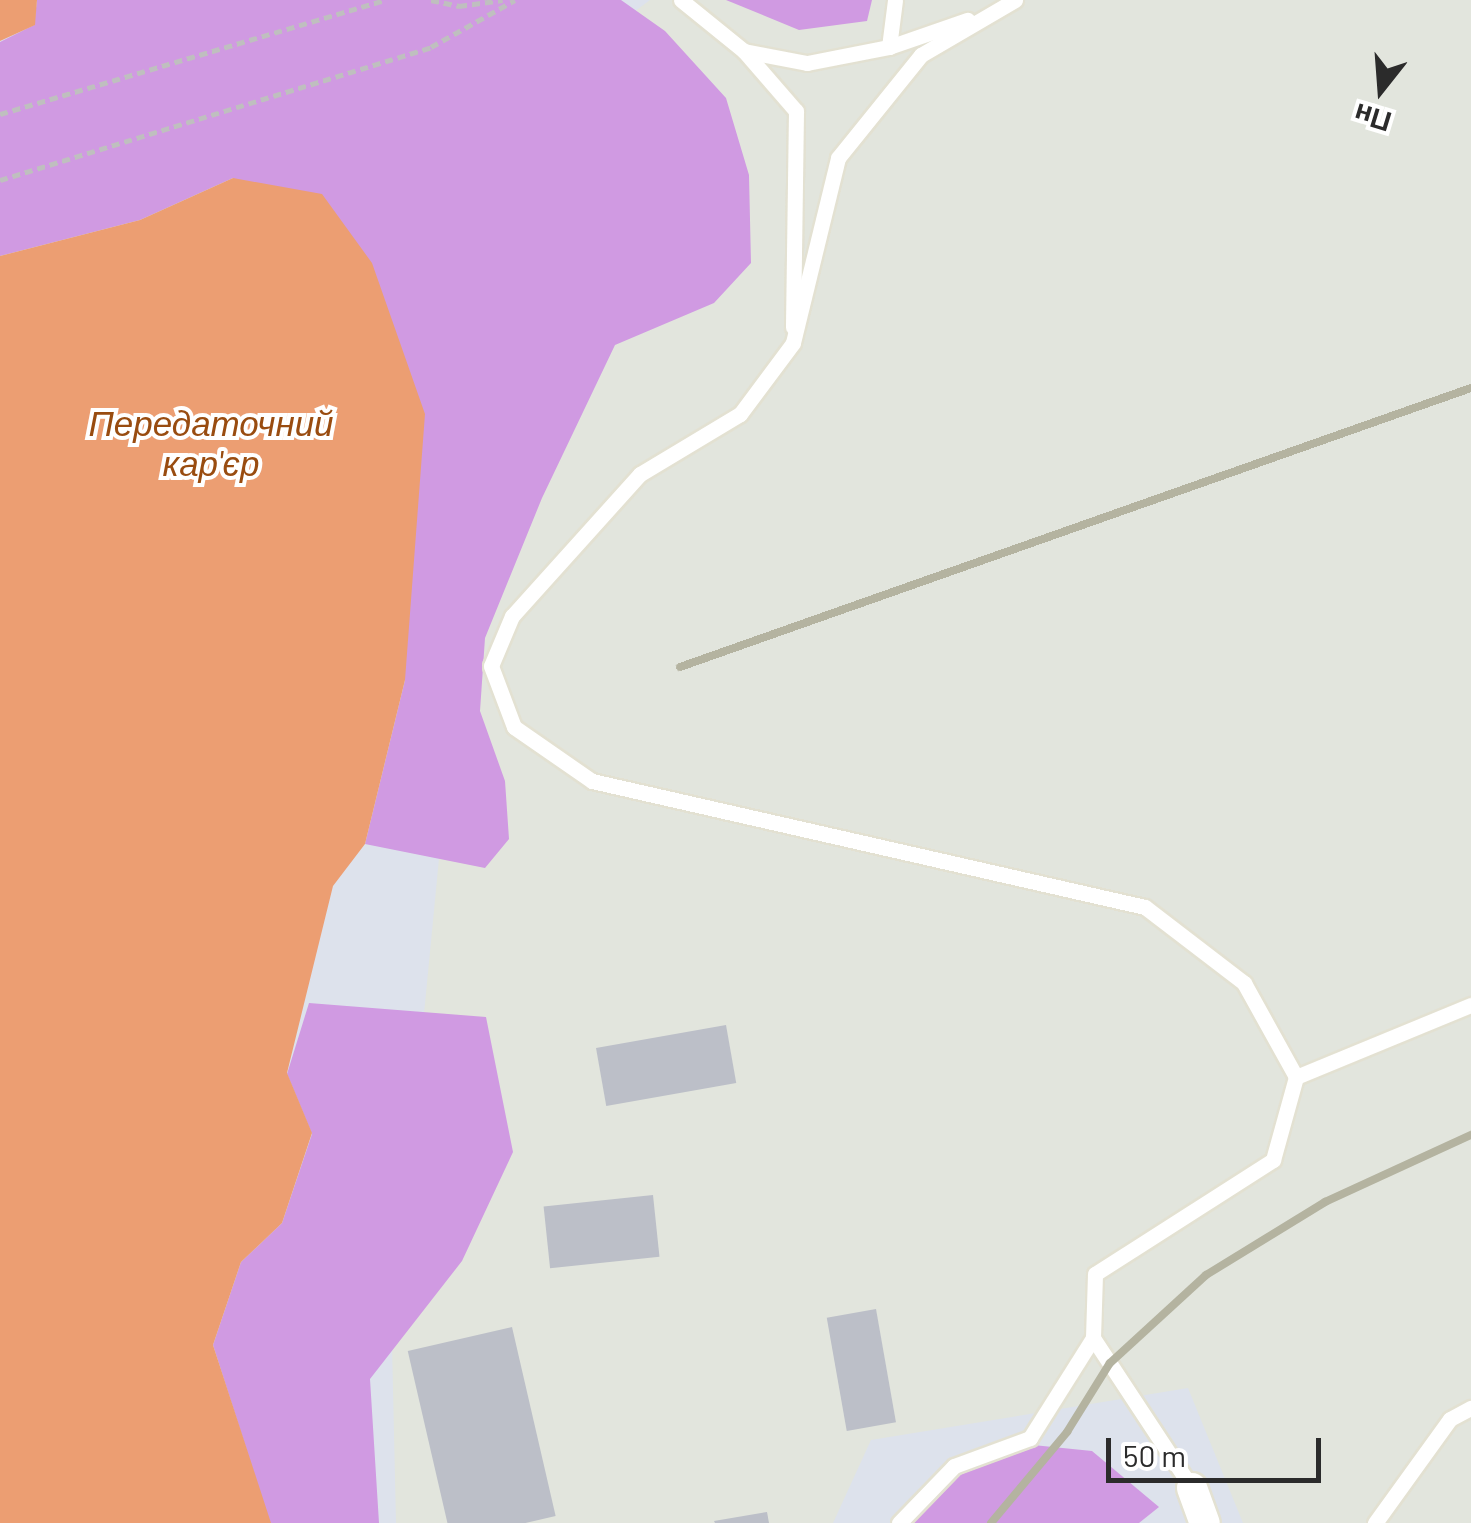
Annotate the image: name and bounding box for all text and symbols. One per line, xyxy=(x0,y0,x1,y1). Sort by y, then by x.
north arrow xyxy=(1331,40,1431,140)
text: Пн xyxy=(1350,97,1395,140)
water label: Передаточний кар'єр xyxy=(88,401,334,483)
scale bar xyxy=(1111,1418,1326,1480)
text: 50 m xyxy=(1123,1437,1186,1473)

